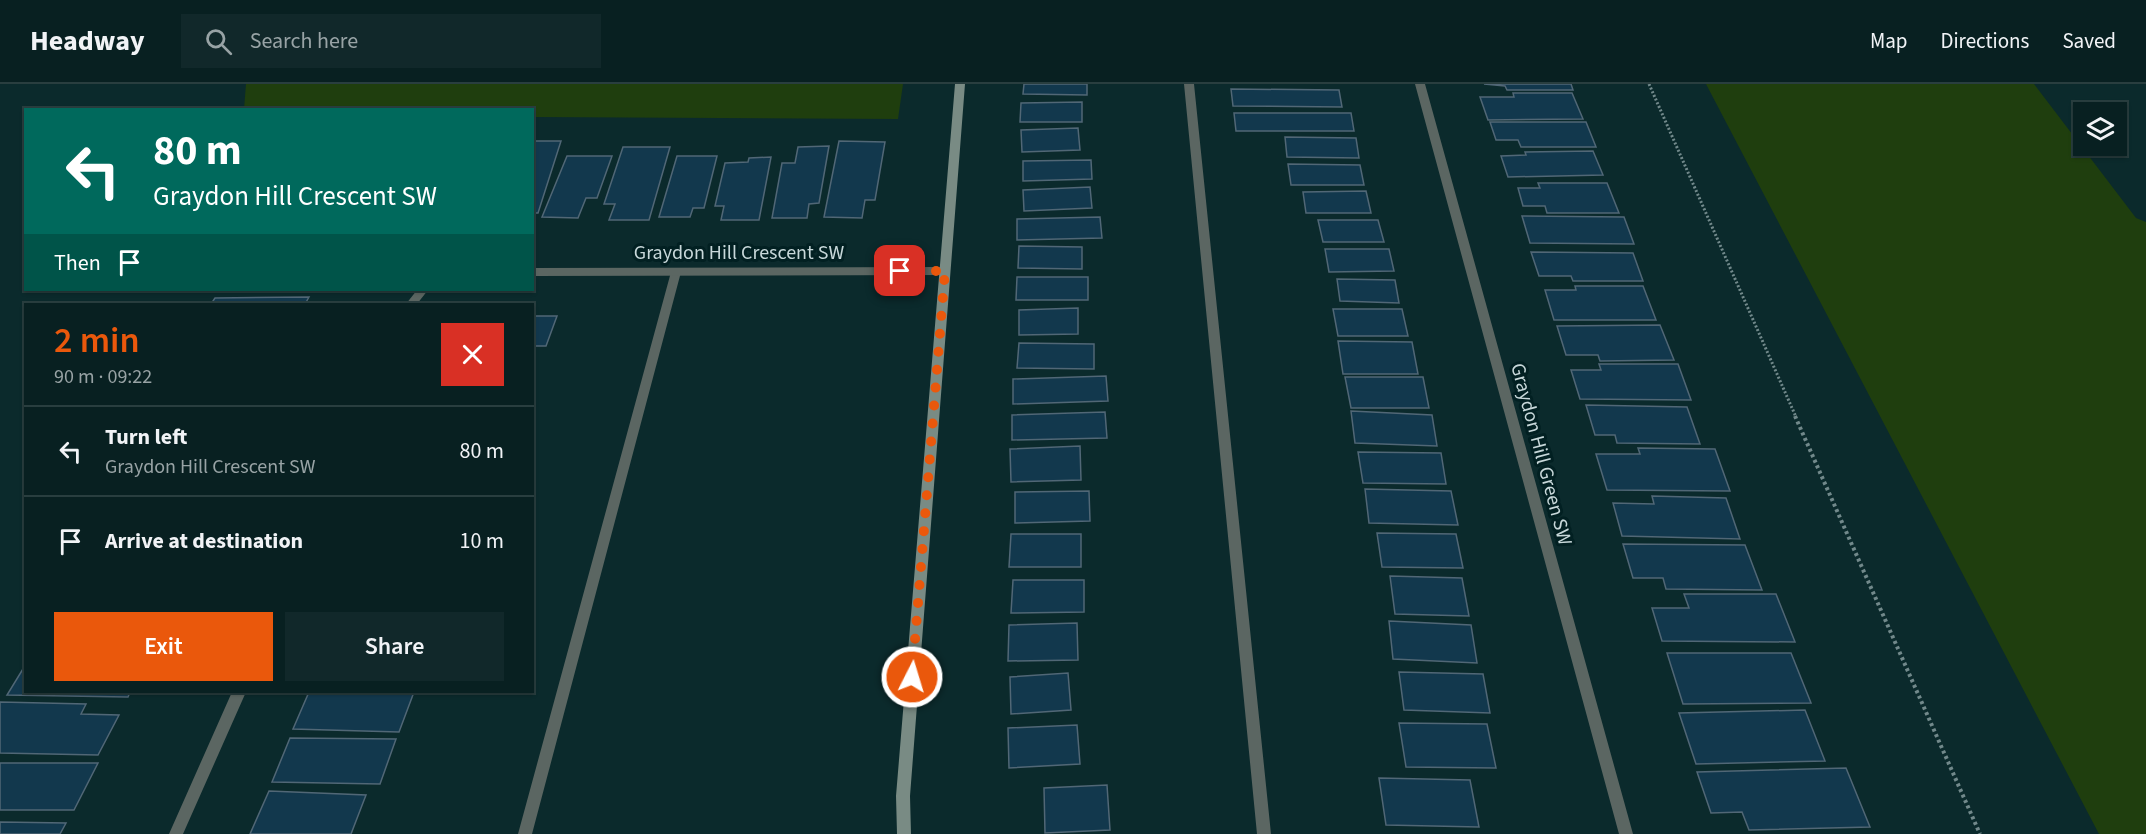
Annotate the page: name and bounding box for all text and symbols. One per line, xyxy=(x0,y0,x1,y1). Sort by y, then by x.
search box xyxy=(181,14,601,68)
text: Headway xyxy=(30,21,145,61)
icon: search xyxy=(202,25,235,58)
text: Search here xyxy=(250,25,358,57)
text: Map xyxy=(1870,26,1908,56)
text: Directions xyxy=(1941,26,2029,56)
text: Saved xyxy=(2062,26,2116,56)
map controls xyxy=(2073,102,2127,156)
button: layers xyxy=(2073,102,2127,156)
text: 80 m xyxy=(153,121,242,181)
icon: left xyxy=(54,132,132,210)
text: Graydon Hill Crescent SW xyxy=(153,177,437,216)
street label: Graydon Hill Crescent SW xyxy=(634,239,844,267)
pin xyxy=(874,245,925,296)
icon: arrive xyxy=(113,246,146,279)
text: Then xyxy=(54,247,101,279)
icon: arrive xyxy=(883,254,916,287)
text: 2 min xyxy=(54,315,140,366)
button: close xyxy=(441,323,504,386)
street label: Graydon Hill Green SW xyxy=(1503,360,1579,549)
text: 90 m · 09:22 xyxy=(54,363,152,391)
text: Turn left xyxy=(105,421,187,453)
icon: left xyxy=(54,435,87,468)
text: 80 m xyxy=(459,435,504,467)
text: Graydon Hill Crescent SW xyxy=(105,453,315,481)
icon: arrive xyxy=(54,525,87,558)
text: Arrive at destination xyxy=(105,525,303,557)
text: 10 m xyxy=(459,525,504,557)
button: Exit xyxy=(54,612,273,681)
button: Share xyxy=(285,612,504,681)
position arrow xyxy=(880,645,944,709)

